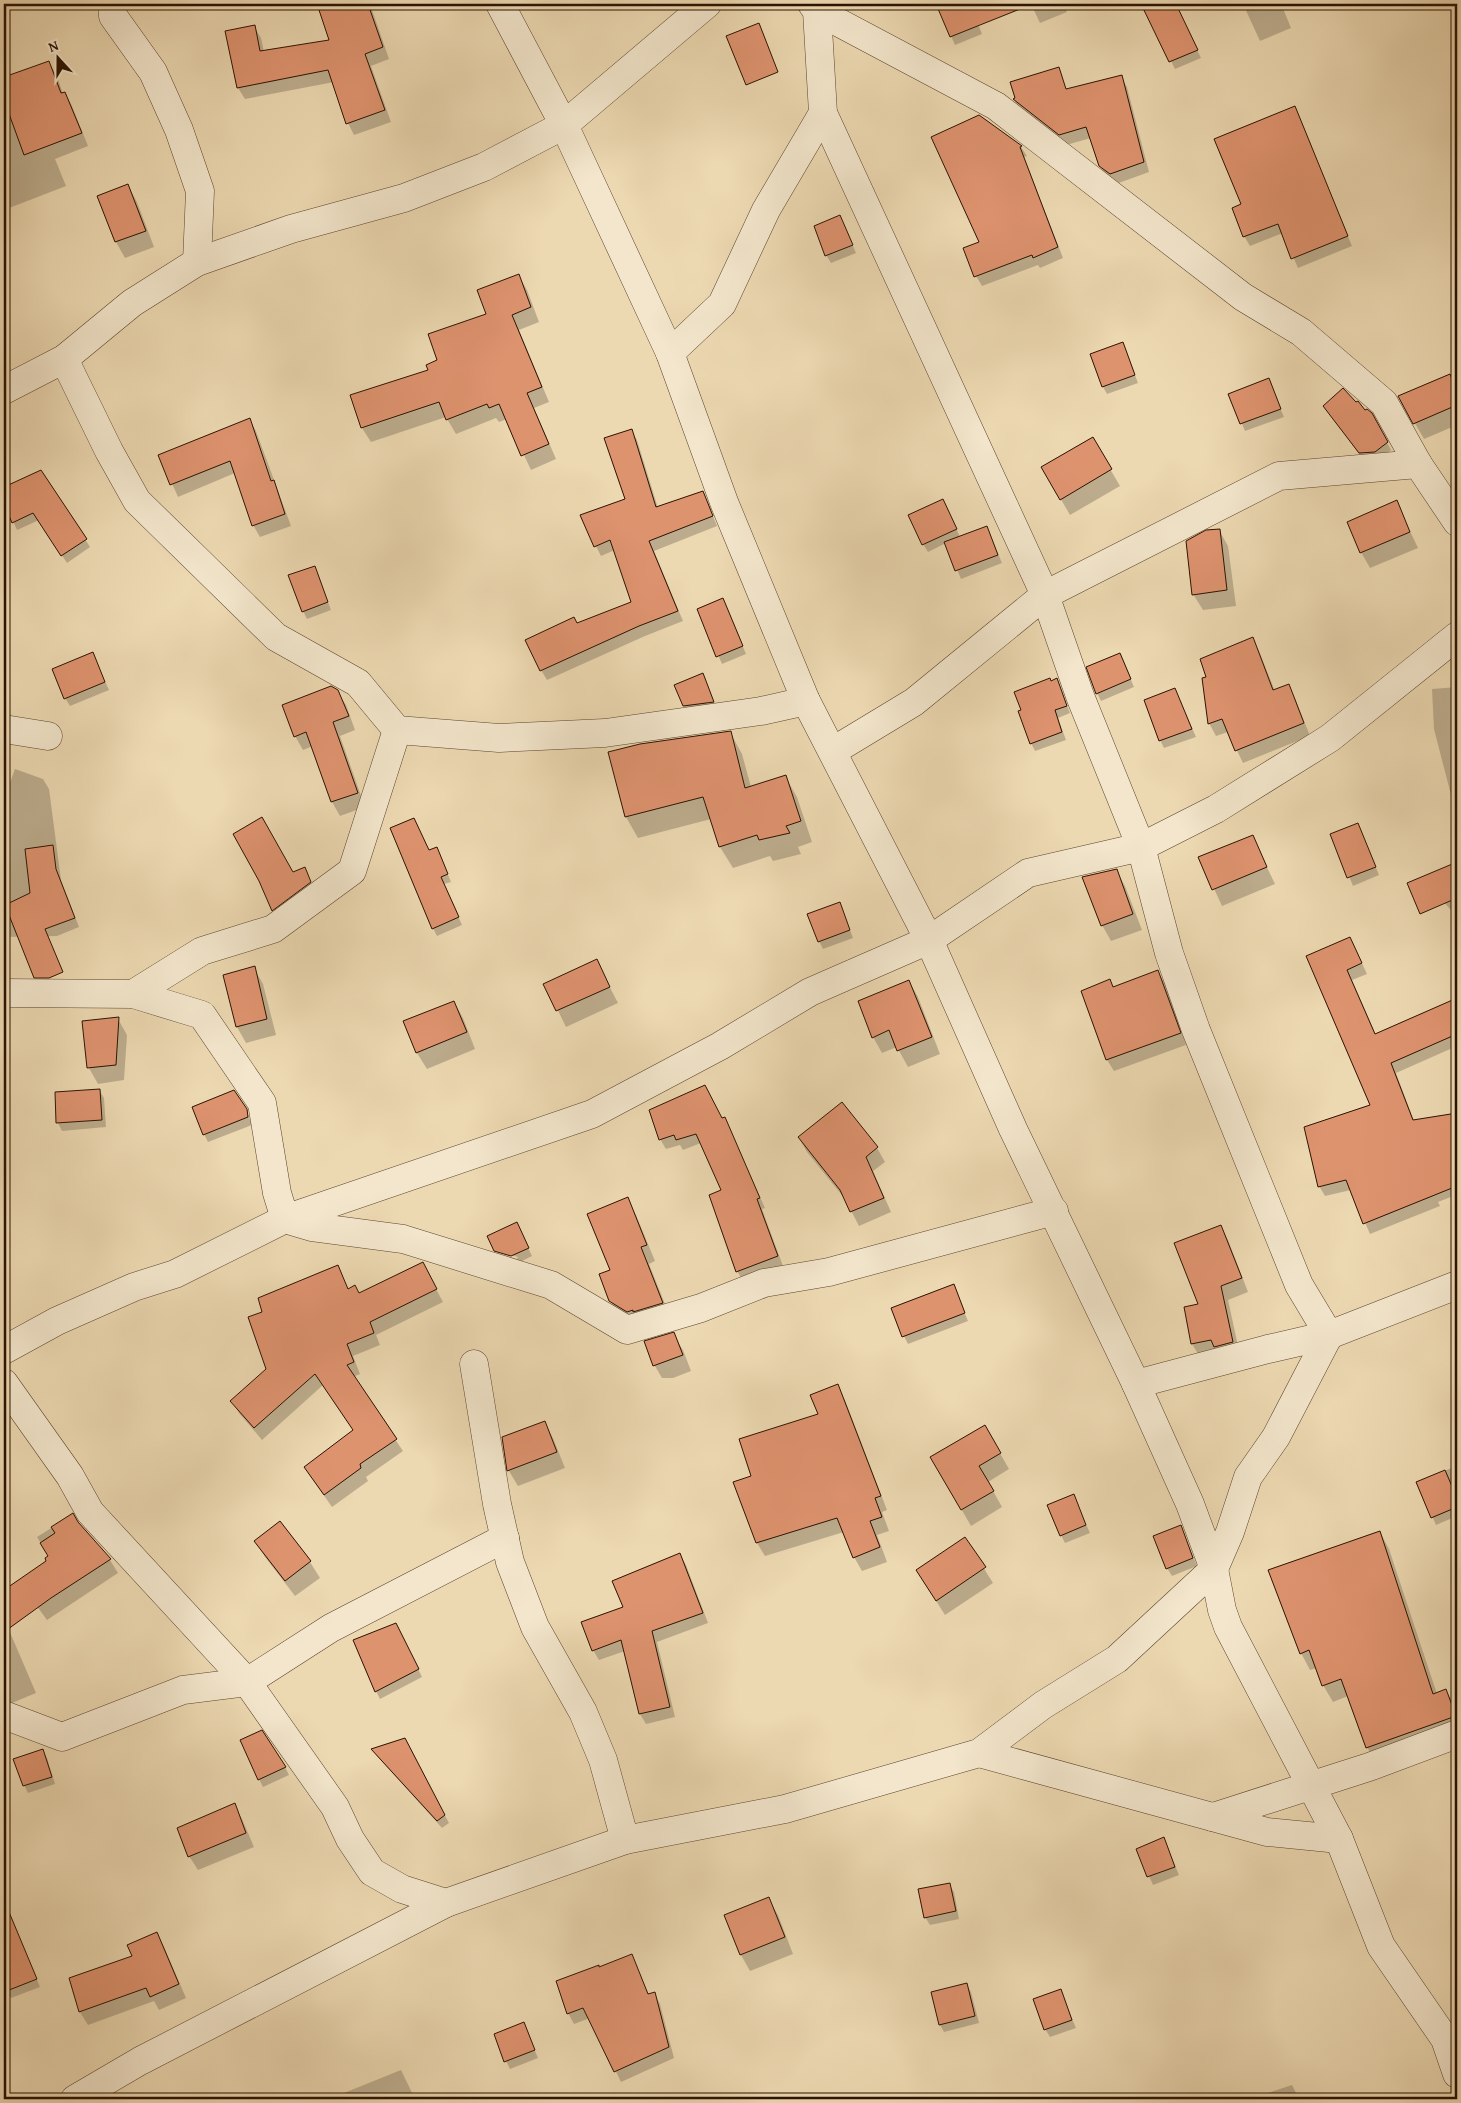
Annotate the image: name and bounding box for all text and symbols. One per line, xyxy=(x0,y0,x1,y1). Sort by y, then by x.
north arrow xyxy=(32,32,82,82)
text: N xyxy=(45,35,62,57)

